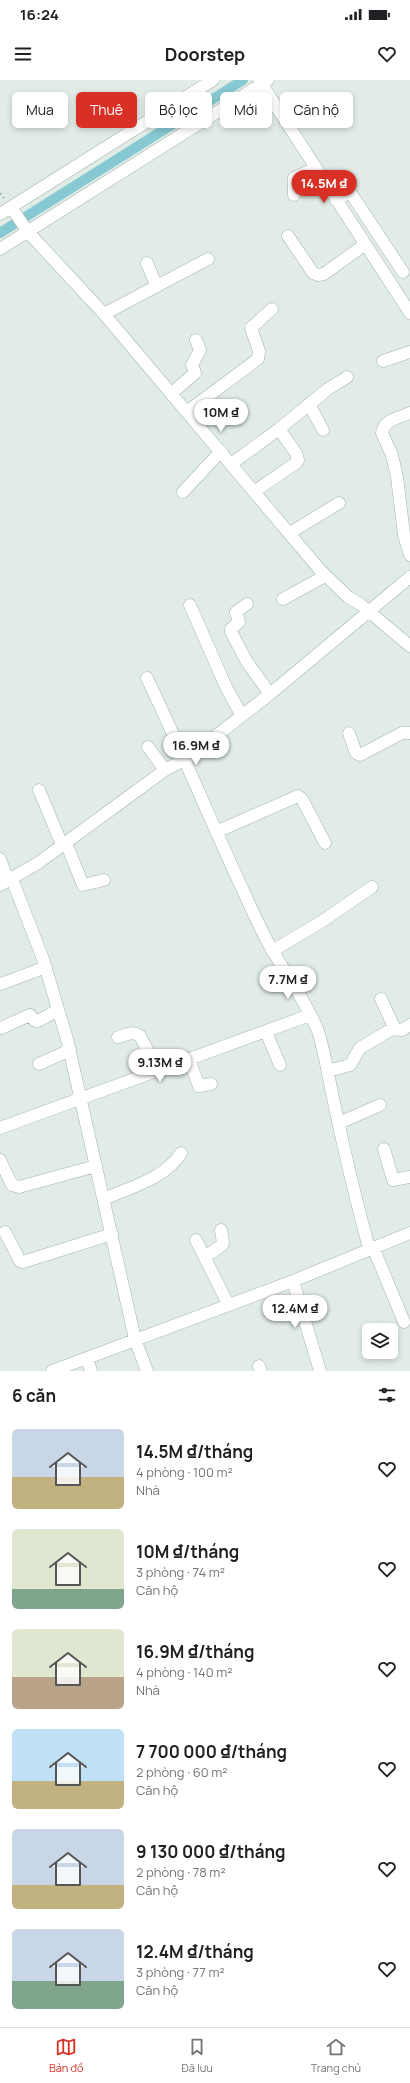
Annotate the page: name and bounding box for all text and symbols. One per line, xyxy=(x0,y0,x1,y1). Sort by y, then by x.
text: 16:24 xyxy=(20,4,59,25)
text: Doorstep xyxy=(165,42,245,66)
icon: menu xyxy=(12,43,34,65)
icon: heart xyxy=(376,43,398,65)
chip: Mua xyxy=(12,92,68,128)
chip: Thuê xyxy=(76,92,137,128)
chip: Bộ lọc xyxy=(145,92,212,128)
chip: Mới xyxy=(220,92,272,128)
chip: Căn hộ xyxy=(280,92,353,128)
pin: 14.5M ₫ xyxy=(287,170,361,204)
text: 14.5M ₫ xyxy=(301,174,347,192)
pin: 10M ₫ xyxy=(193,399,249,433)
text: 10M ₫ xyxy=(203,403,239,421)
pin: 16.9M ₫ xyxy=(159,732,233,766)
text: 16.9M ₫ xyxy=(172,736,220,754)
pin: 7.7M ₫ xyxy=(255,966,321,1000)
text: 7.7M ₫ xyxy=(268,970,308,988)
pin: 9.13M ₫ xyxy=(123,1049,197,1083)
text: 9.13M ₫ xyxy=(137,1053,183,1071)
pin: 12.4M ₫ xyxy=(258,1295,332,1329)
text: 12.4M ₫ xyxy=(271,1299,319,1317)
map controls xyxy=(362,1323,398,1359)
button: layers xyxy=(362,1323,398,1359)
text: 6 căn xyxy=(12,1384,56,1407)
icon: filters xyxy=(376,1384,398,1406)
text: 14.5M ₫/tháng xyxy=(136,1440,253,1463)
icon: home xyxy=(44,1445,92,1493)
icon: heart xyxy=(376,1458,398,1480)
text: 4 phòng · 100 m² xyxy=(136,1463,233,1481)
text: Nhà xyxy=(136,1481,160,1499)
text: 10M ₫/tháng xyxy=(136,1540,239,1563)
icon: home xyxy=(44,1545,92,1593)
icon: heart xyxy=(376,1558,398,1580)
text: 3 phòng · 74 m² xyxy=(136,1563,225,1581)
text: Căn hộ xyxy=(136,1581,178,1599)
text: 16.9M ₫/tháng xyxy=(136,1640,254,1663)
icon: home xyxy=(44,1645,92,1693)
icon: heart xyxy=(376,1658,398,1680)
text: 4 phòng · 140 m² xyxy=(136,1663,232,1681)
text: Nhà xyxy=(136,1681,160,1699)
text: 7 700 000 ₫/tháng xyxy=(136,1740,287,1763)
icon: home xyxy=(44,1745,92,1793)
icon: heart xyxy=(376,1758,398,1780)
text: 2 phòng · 60 m² xyxy=(136,1763,228,1781)
text: Căn hộ xyxy=(136,1781,178,1799)
text: 9 130 000 ₫/tháng xyxy=(136,1840,286,1863)
icon: home xyxy=(44,1845,92,1893)
icon: heart xyxy=(376,1858,398,1880)
text: 2 phòng · 78 m² xyxy=(136,1863,226,1881)
text: Căn hộ xyxy=(136,1881,178,1899)
text: 12.4M ₫/tháng xyxy=(136,1940,254,1963)
icon: home xyxy=(44,1945,92,1993)
icon: heart xyxy=(376,1958,398,1980)
text: 3 phòng · 77 m² xyxy=(136,1963,225,1981)
text: Căn hộ xyxy=(136,1981,178,1999)
tab: Bản đồ xyxy=(49,2036,84,2075)
tab: Đã lưu xyxy=(182,2036,213,2075)
tab: Trang chủ xyxy=(311,2036,361,2075)

